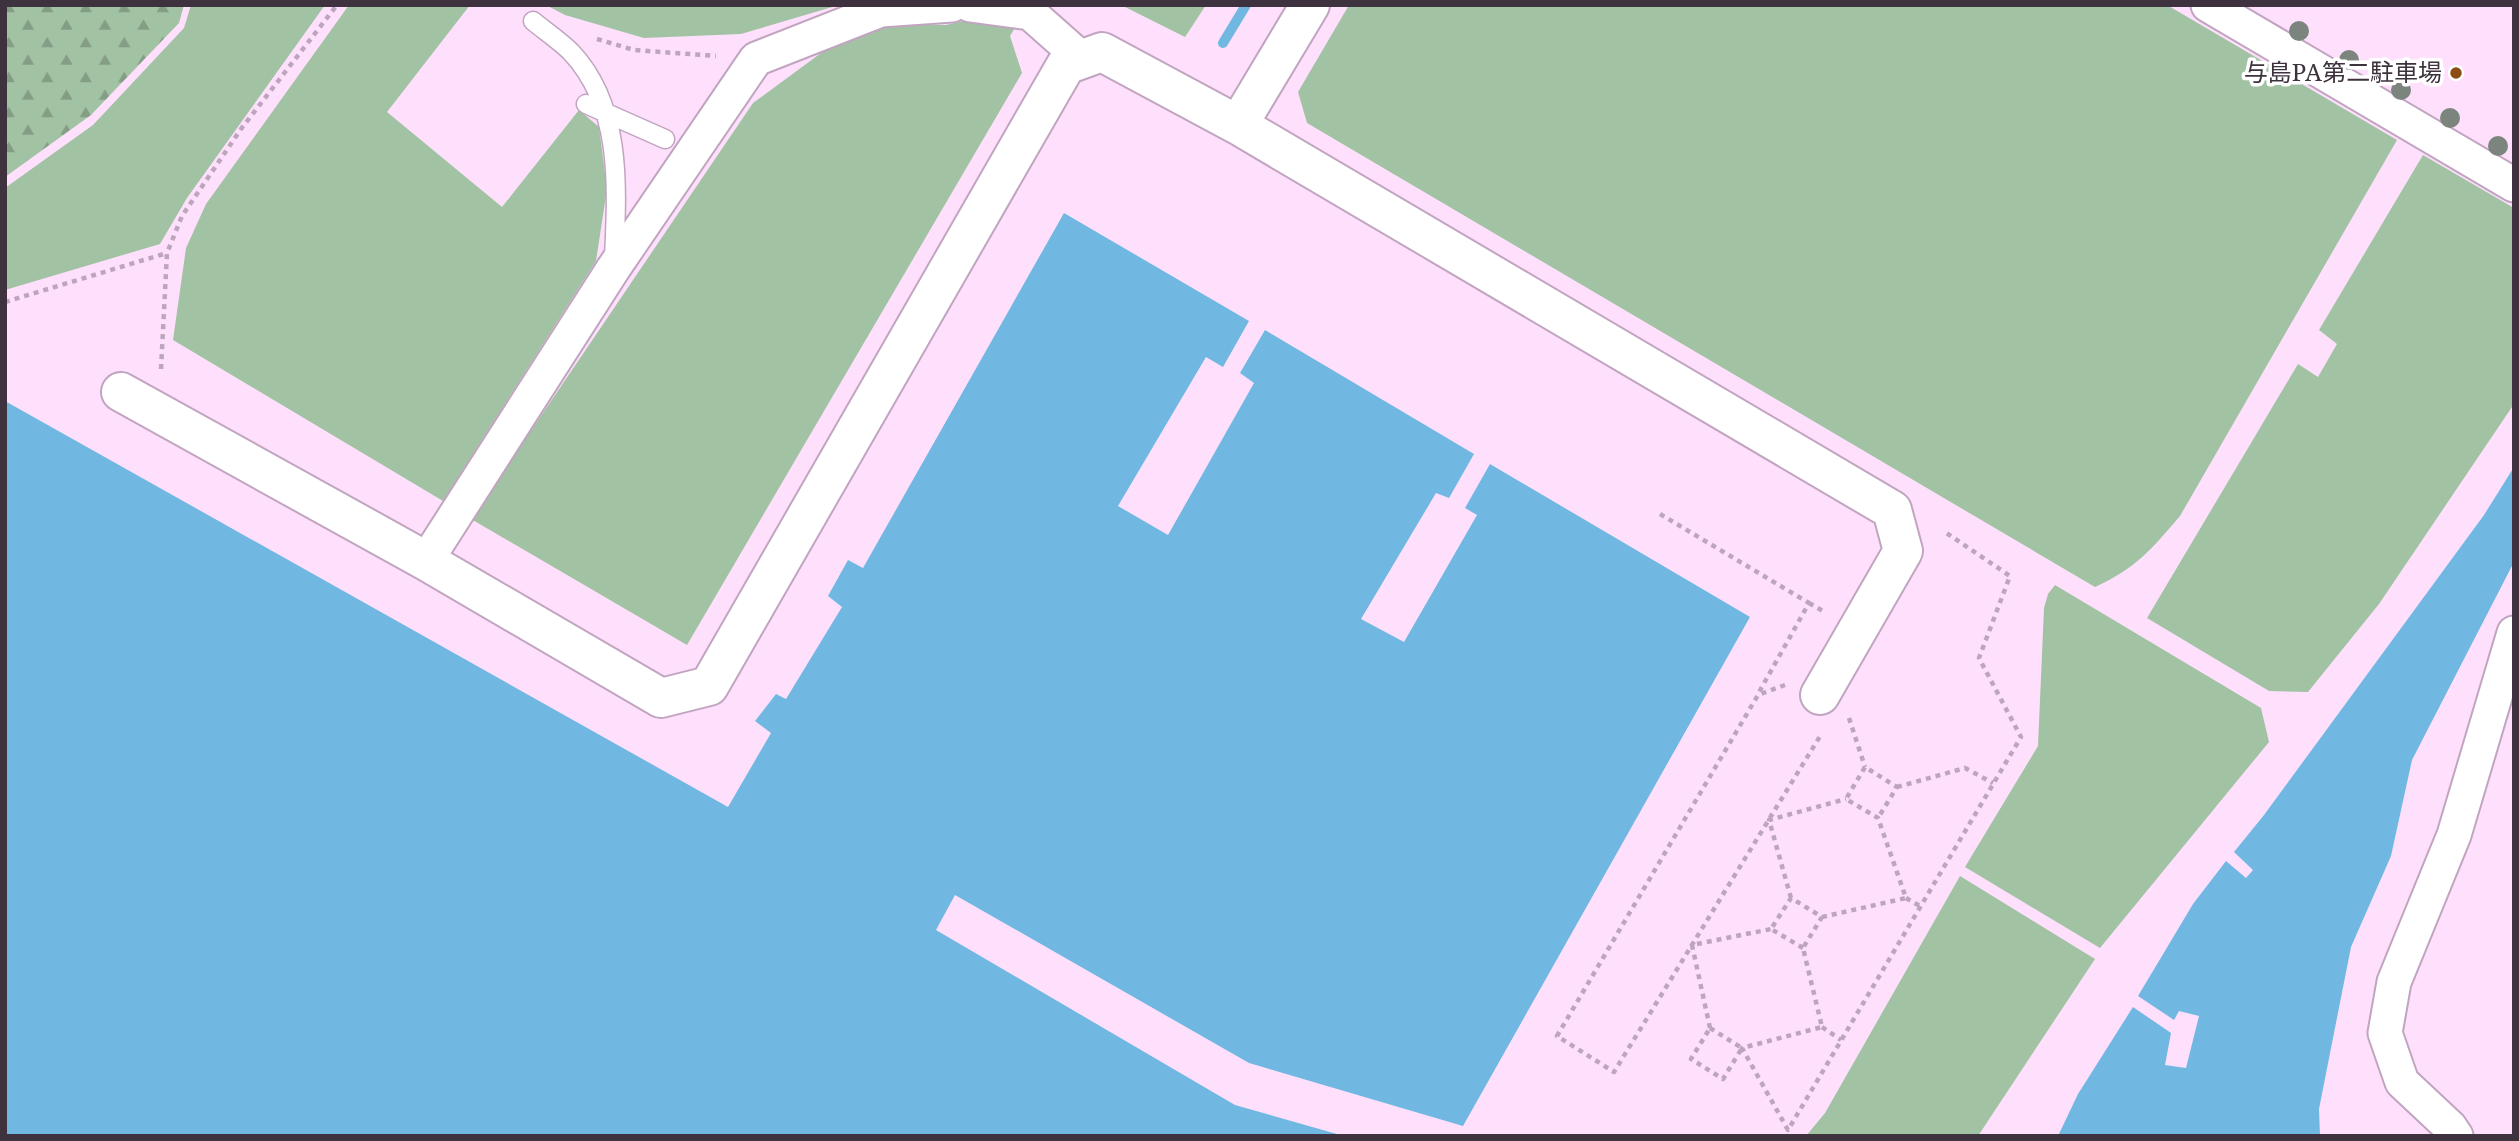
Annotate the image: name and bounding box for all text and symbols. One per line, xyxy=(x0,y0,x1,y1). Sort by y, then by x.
place label: 与島PA第二駐車場 xyxy=(2244,55,2442,88)
marker: 与島PA第二駐車場 xyxy=(2448,65,2464,81)

